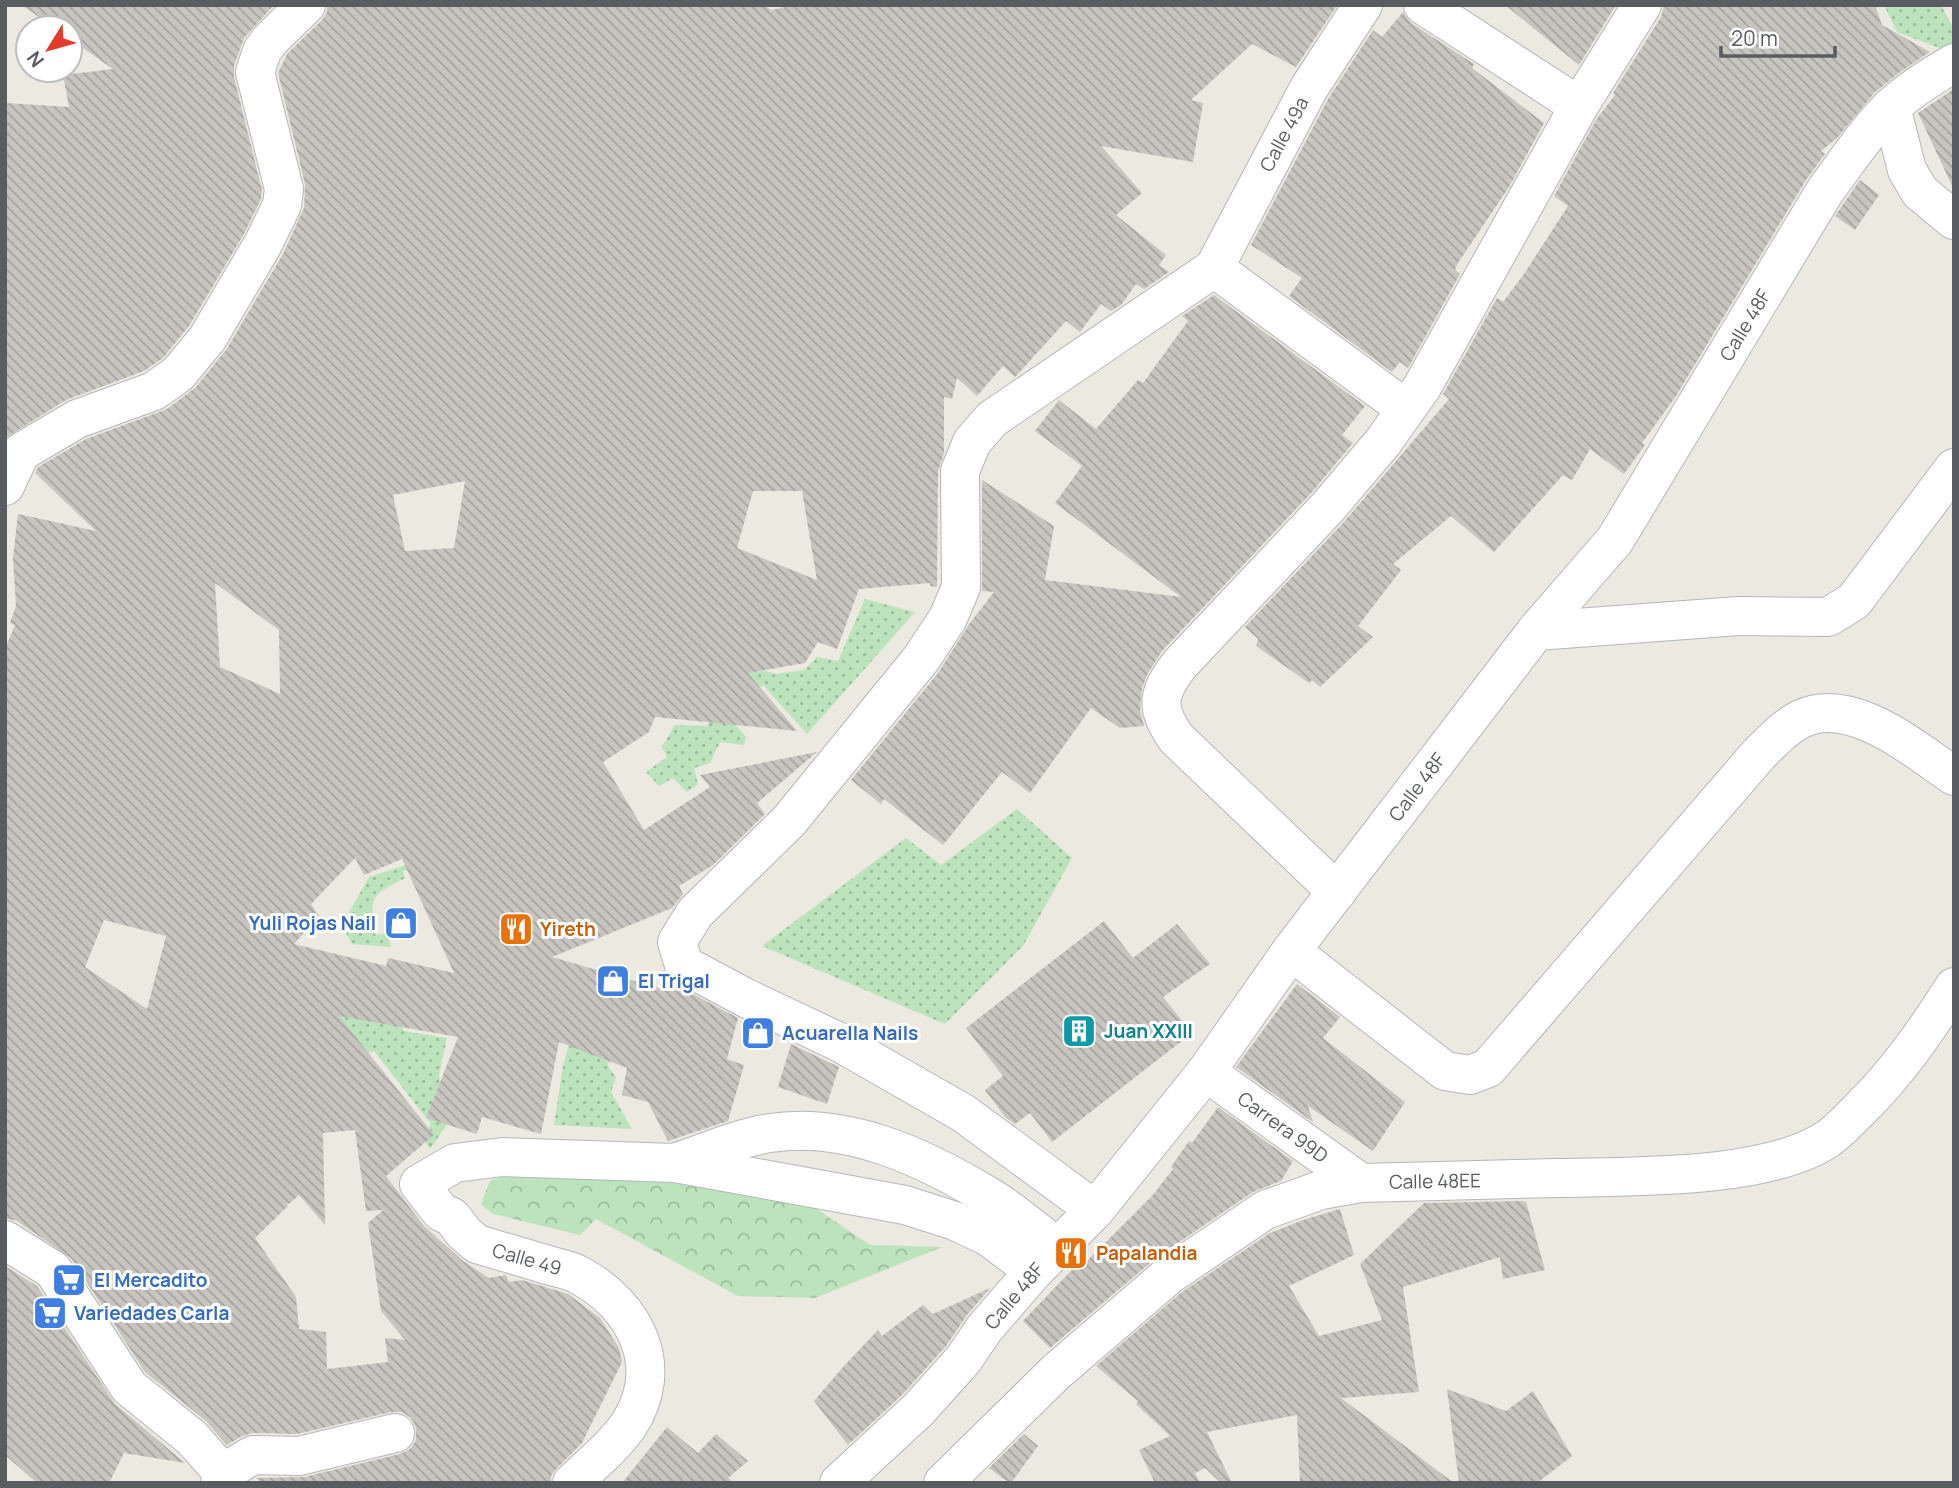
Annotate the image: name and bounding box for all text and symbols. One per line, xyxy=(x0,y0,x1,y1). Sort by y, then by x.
north arrow xyxy=(14,14,84,84)
scale bar xyxy=(1721,14,1835,58)
text: 20 m xyxy=(1731,24,1778,52)
text: N xyxy=(21,46,50,73)
street label: Calle 49a xyxy=(1253,92,1315,176)
street label: Calle 48F xyxy=(1713,284,1777,366)
street label: Calle 48F xyxy=(1383,747,1452,827)
shop icon: Yuli Rojas Nail xyxy=(382,904,420,942)
place label: Yuli Rojas Nail xyxy=(249,910,376,936)
restaurant icon: Yireth xyxy=(497,910,535,948)
place label: Yireth xyxy=(540,916,596,942)
shop icon: El Trigal xyxy=(594,962,632,1000)
place label: El Trigal xyxy=(638,968,710,994)
building icon: Juan XXIII xyxy=(1060,1012,1098,1050)
shop icon: Acuarella Nails xyxy=(739,1014,777,1052)
place label: Juan XXIII xyxy=(1104,1018,1193,1044)
place label: Acuarella Nails xyxy=(782,1020,918,1046)
street label: Carrera 99D xyxy=(1233,1085,1333,1169)
street label: Calle 48EE xyxy=(1389,1167,1481,1195)
restaurant icon: Papalandia xyxy=(1052,1234,1090,1272)
street label: Calle 49 xyxy=(489,1237,565,1281)
place label: Papalandia xyxy=(1096,1240,1197,1266)
street label: Calle 48F xyxy=(978,1257,1050,1335)
supermarket icon: El Mercadito xyxy=(50,1261,88,1299)
place label: El Mercadito xyxy=(94,1267,208,1293)
supermarket icon: Variedades Carla xyxy=(31,1294,69,1332)
place label: Variedades Carla xyxy=(74,1300,229,1326)

